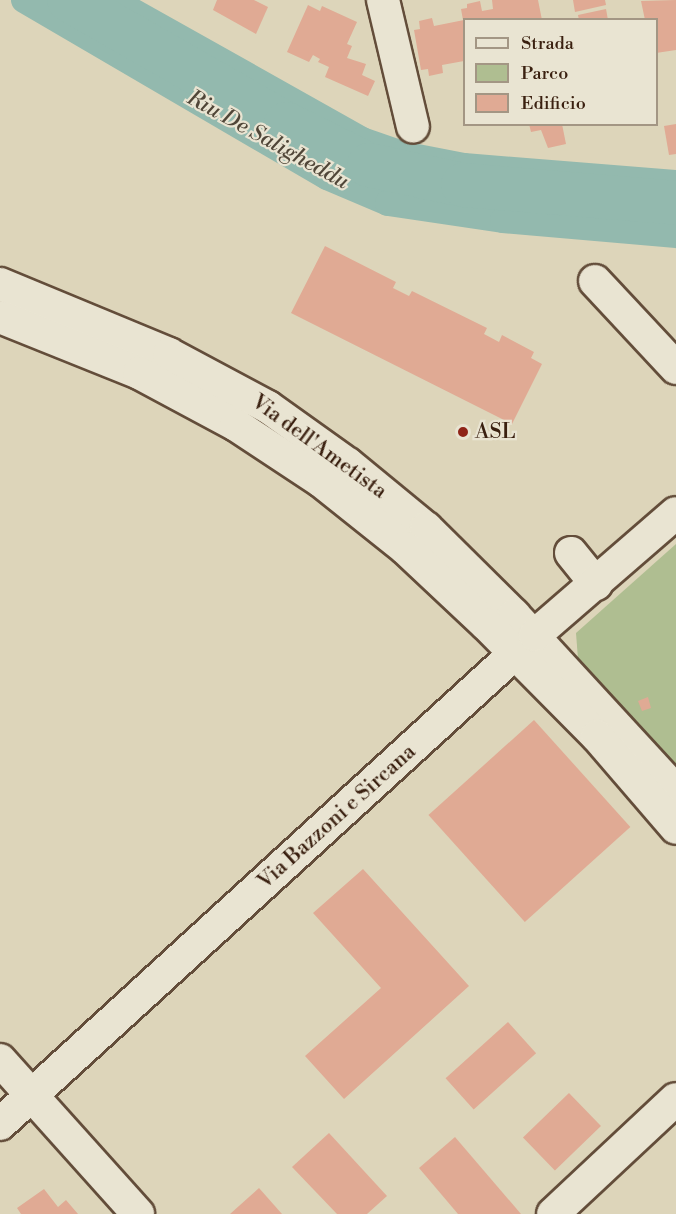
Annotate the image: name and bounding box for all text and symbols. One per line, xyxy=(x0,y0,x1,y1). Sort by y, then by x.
legend xyxy=(463,18,658,126)
text: Strada xyxy=(521,32,574,55)
text: Parco xyxy=(521,62,568,85)
water label: Riu De Saligheddu xyxy=(182,85,354,195)
text: Edificio xyxy=(521,92,586,115)
street label: Via dell'Ametista xyxy=(247,390,391,504)
place label: ASL xyxy=(475,419,515,445)
marker: ASL xyxy=(456,425,470,439)
street label: Via Bazzoni e Sircana xyxy=(253,739,421,895)

